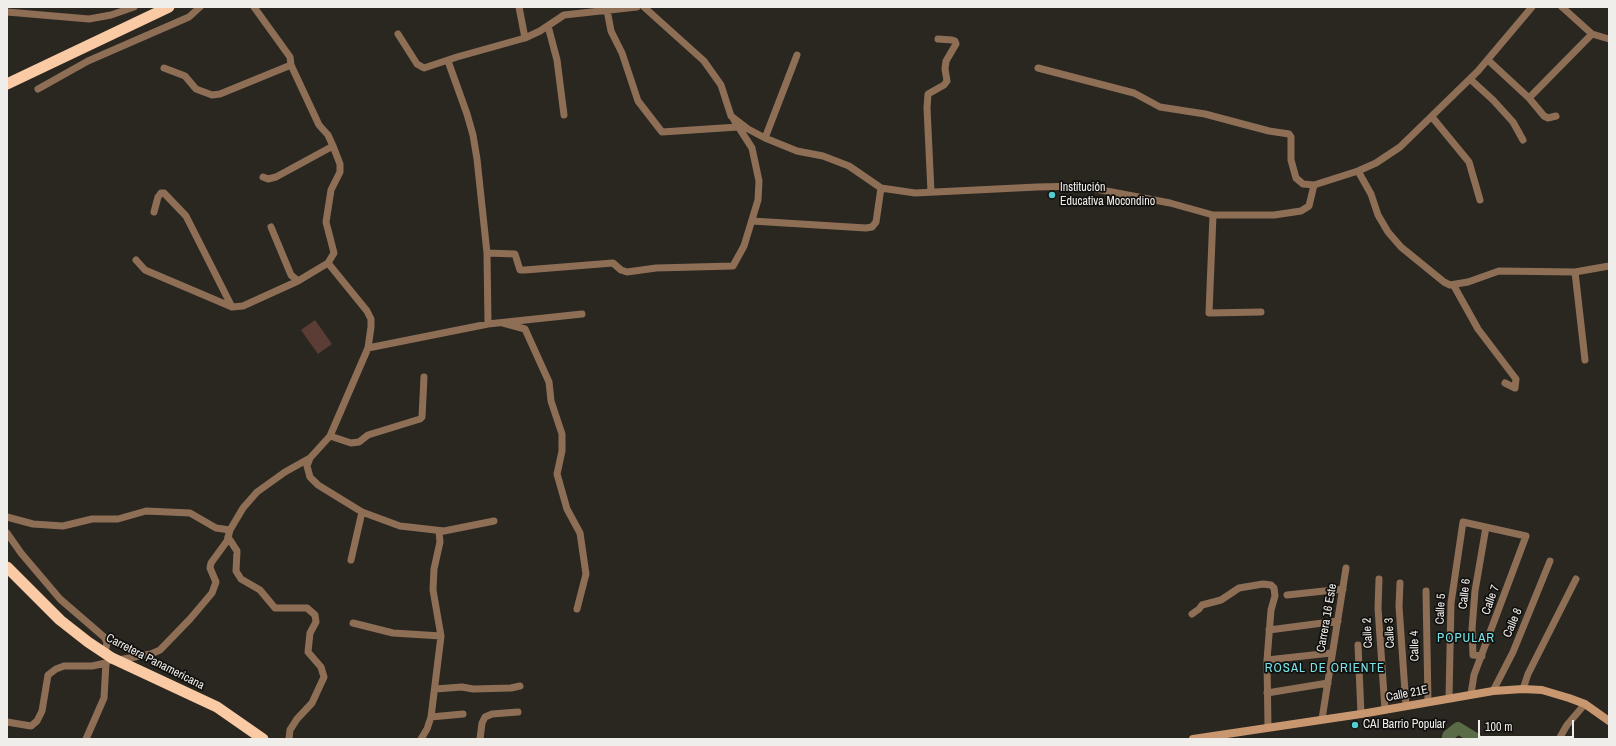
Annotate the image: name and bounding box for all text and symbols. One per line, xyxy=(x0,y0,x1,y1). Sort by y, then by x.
place label: Institución Educativa Mocondino xyxy=(1060,181,1155,209)
marker: Institución Educativa Mocondino xyxy=(1047,190,1057,200)
street label: Calle 6 xyxy=(1456,578,1474,610)
street label: Carrera 16 Este xyxy=(1314,583,1340,653)
street label: Calle 7 xyxy=(1479,583,1503,617)
street label: Calle 5 xyxy=(1433,593,1449,625)
street label: Calle 8 xyxy=(1500,606,1526,640)
street label: Calle 2 xyxy=(1360,617,1376,649)
street label: Calle 3 xyxy=(1382,617,1398,649)
street label: Carretera Panamericana xyxy=(103,631,207,693)
street label: Calle 4 xyxy=(1408,631,1422,661)
district label: POPULAR xyxy=(1437,631,1495,647)
district label: ROSAL DE ORIENTE xyxy=(1265,661,1385,677)
street label: Calle 21E xyxy=(1385,683,1429,705)
scale bar xyxy=(1480,712,1576,738)
place label: CAI Barrio Popular xyxy=(1363,718,1446,732)
text: 100 m xyxy=(1485,719,1512,735)
marker: CAI Barrio Popular xyxy=(1350,720,1360,730)

